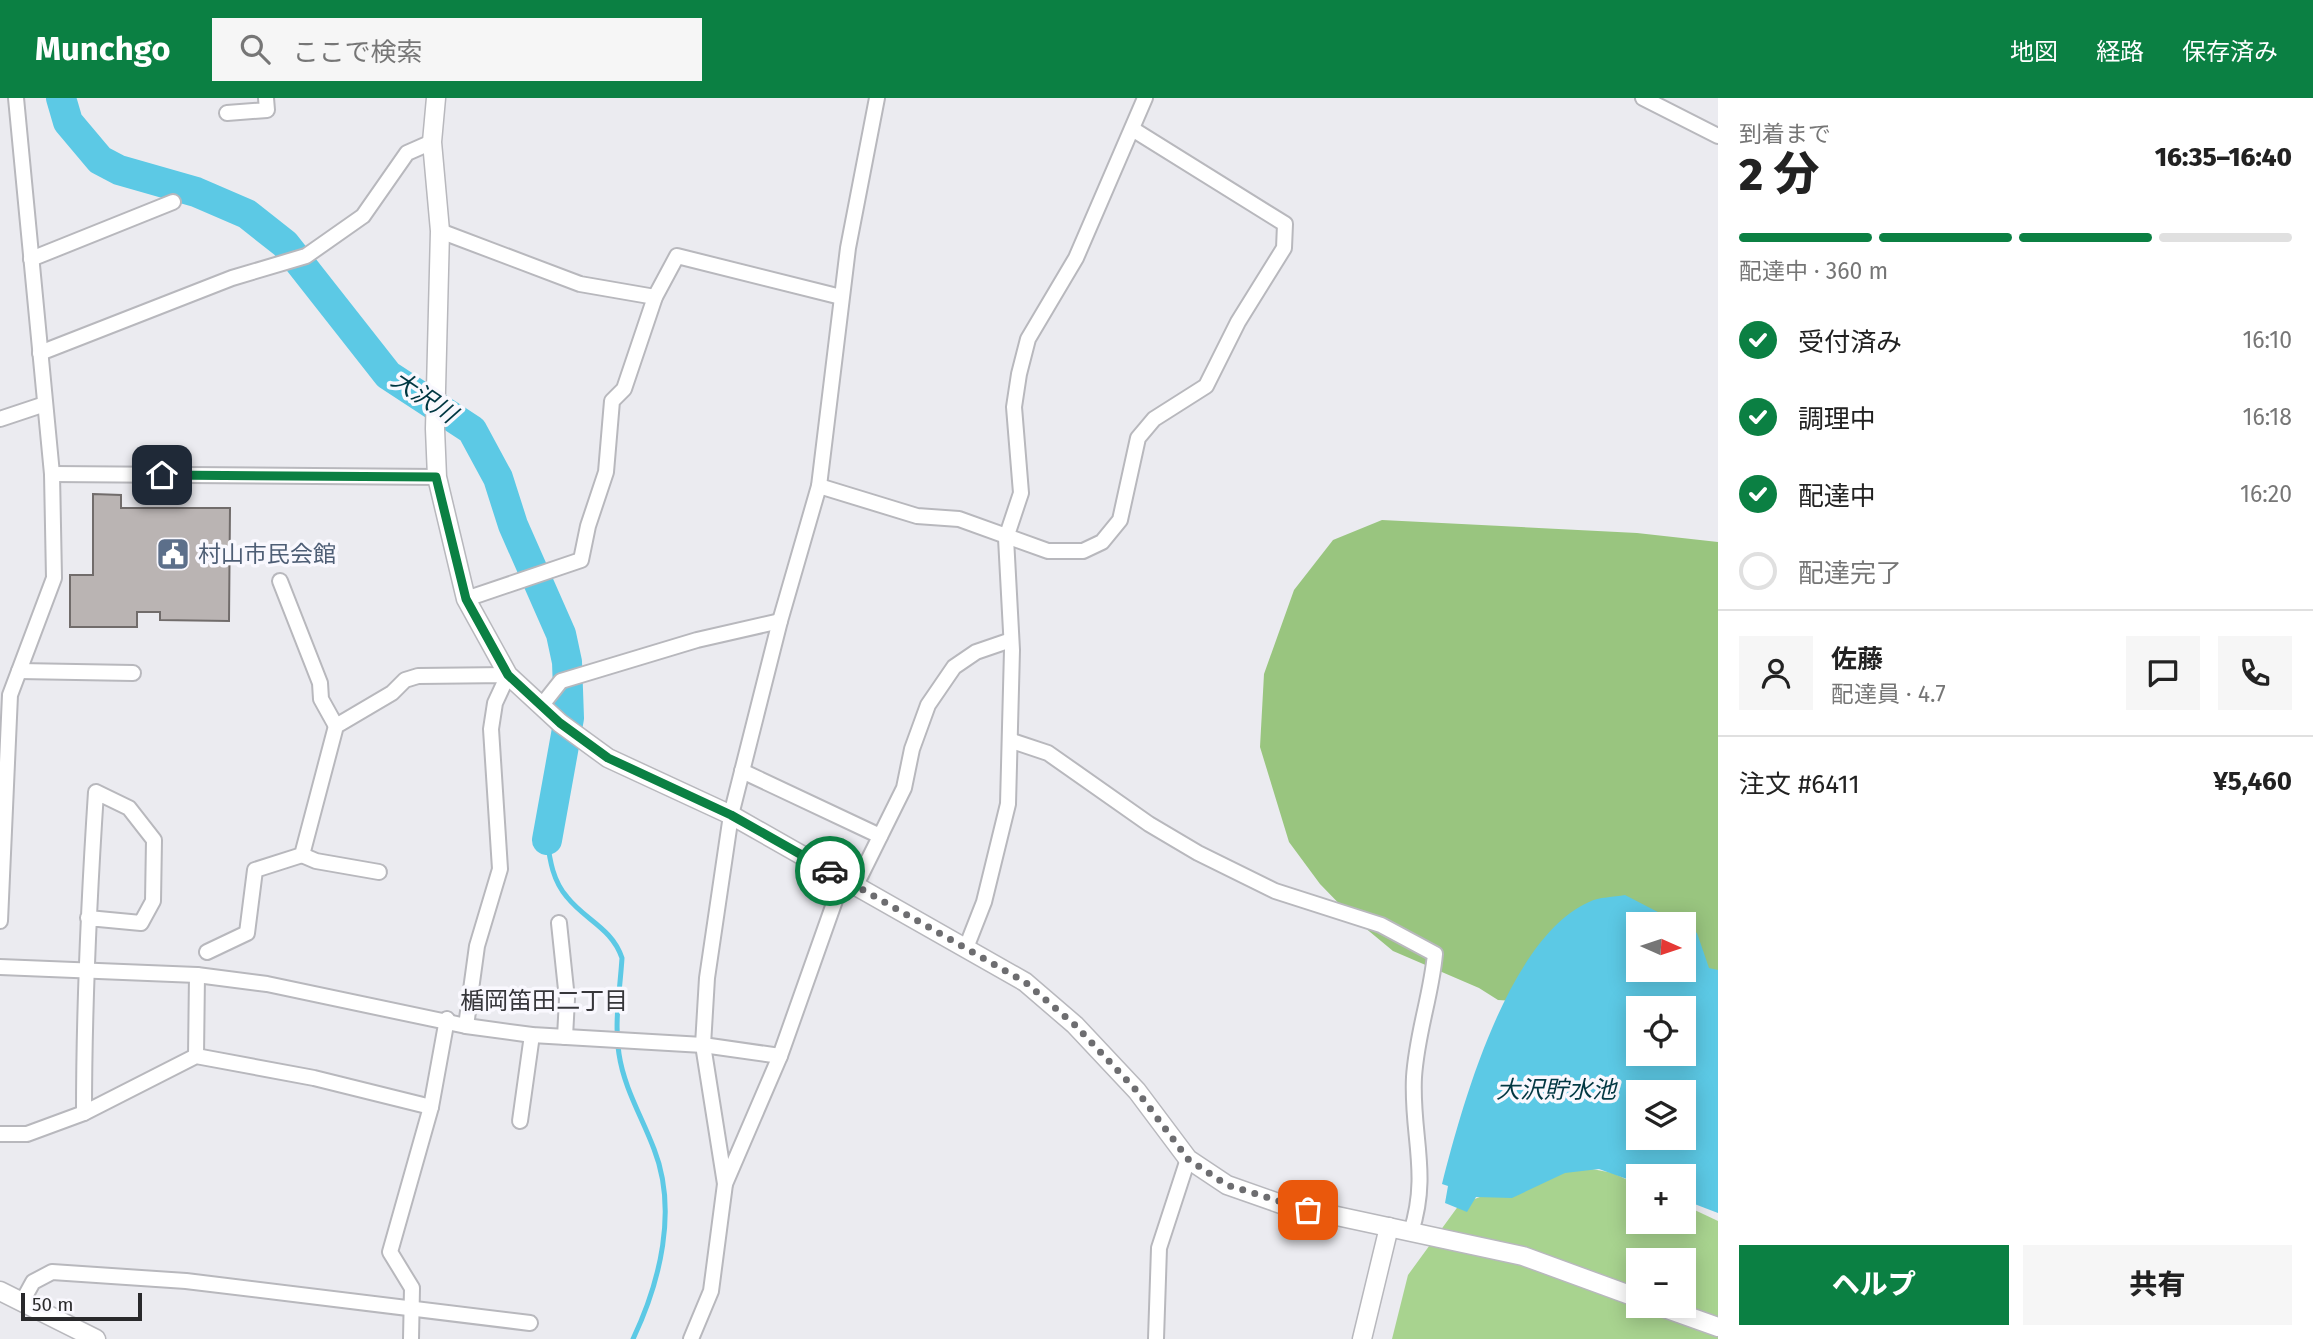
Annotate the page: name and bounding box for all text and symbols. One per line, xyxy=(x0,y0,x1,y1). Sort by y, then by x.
search box xyxy=(212,18,702,81)
text: Munchgo xyxy=(35,29,170,69)
icon: search xyxy=(236,30,274,68)
text: ここで検索 xyxy=(292,37,422,68)
text: 地図 xyxy=(2010,38,2058,66)
text: 経路 xyxy=(2096,38,2144,66)
text: 保存済み xyxy=(2182,38,2278,66)
text: 到着まで xyxy=(1739,120,1831,148)
text: 16:35–16:40 xyxy=(2155,142,2292,173)
text: 2 分 xyxy=(1739,147,1820,202)
text: 配達中 · 360 m xyxy=(1739,257,1888,285)
icon: check xyxy=(1739,321,1777,359)
text: 16:10 xyxy=(2242,326,2292,354)
text: 受付済み xyxy=(1798,327,1902,358)
water label: 大沢川 xyxy=(386,365,464,430)
icon: check xyxy=(1739,398,1777,436)
text: 16:18 xyxy=(2243,403,2292,431)
text: 調理中 xyxy=(1798,404,1876,435)
pin xyxy=(132,445,192,505)
icon: home xyxy=(143,456,181,494)
icon: check xyxy=(1739,475,1777,513)
text: 16:20 xyxy=(2240,480,2292,508)
text: 配達中 xyxy=(1798,481,1876,512)
public building icon: 村山市民会館 xyxy=(154,535,192,573)
place label: 村山市民会館 xyxy=(198,540,336,568)
text: 配達完了 xyxy=(1798,558,1902,589)
button: person xyxy=(1739,636,1813,710)
button: chat xyxy=(2126,636,2200,710)
button: phone xyxy=(2218,636,2292,710)
text: 佐藤 xyxy=(1831,644,1883,675)
text: 配達員 · 4.7 xyxy=(1831,680,1946,708)
text: ¥5,460 xyxy=(2213,766,2292,797)
text: 注文 #6411 xyxy=(1739,769,1860,800)
courier xyxy=(795,836,865,906)
icon: car xyxy=(811,852,849,890)
north arrow xyxy=(1626,912,1696,982)
map controls xyxy=(1626,912,1696,1318)
district label: 楯岡笛田二丁目 xyxy=(460,987,628,1015)
button: locate xyxy=(1626,996,1696,1066)
water label: 大沢貯水池 xyxy=(1496,1076,1618,1104)
button: layers xyxy=(1626,1080,1696,1150)
button: + xyxy=(1626,1164,1696,1234)
pin xyxy=(1278,1180,1338,1240)
icon: bag xyxy=(1289,1191,1327,1229)
button: ヘルプ xyxy=(1739,1245,2009,1325)
button: 共有 xyxy=(2023,1245,2292,1325)
button: − xyxy=(1626,1248,1696,1318)
scale bar xyxy=(21,1290,142,1322)
text: 50 m xyxy=(32,1293,73,1316)

